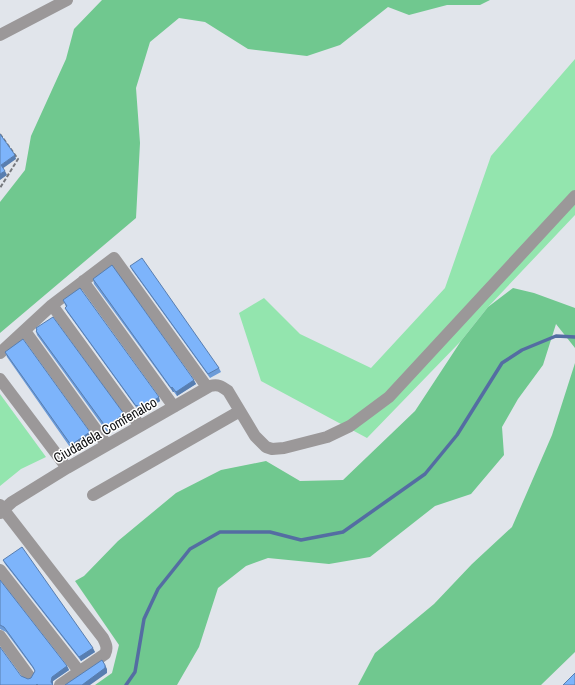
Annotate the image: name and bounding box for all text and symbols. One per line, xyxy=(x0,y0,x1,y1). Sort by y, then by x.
street label: Ciudadela Comfenalco xyxy=(50,393,160,467)

